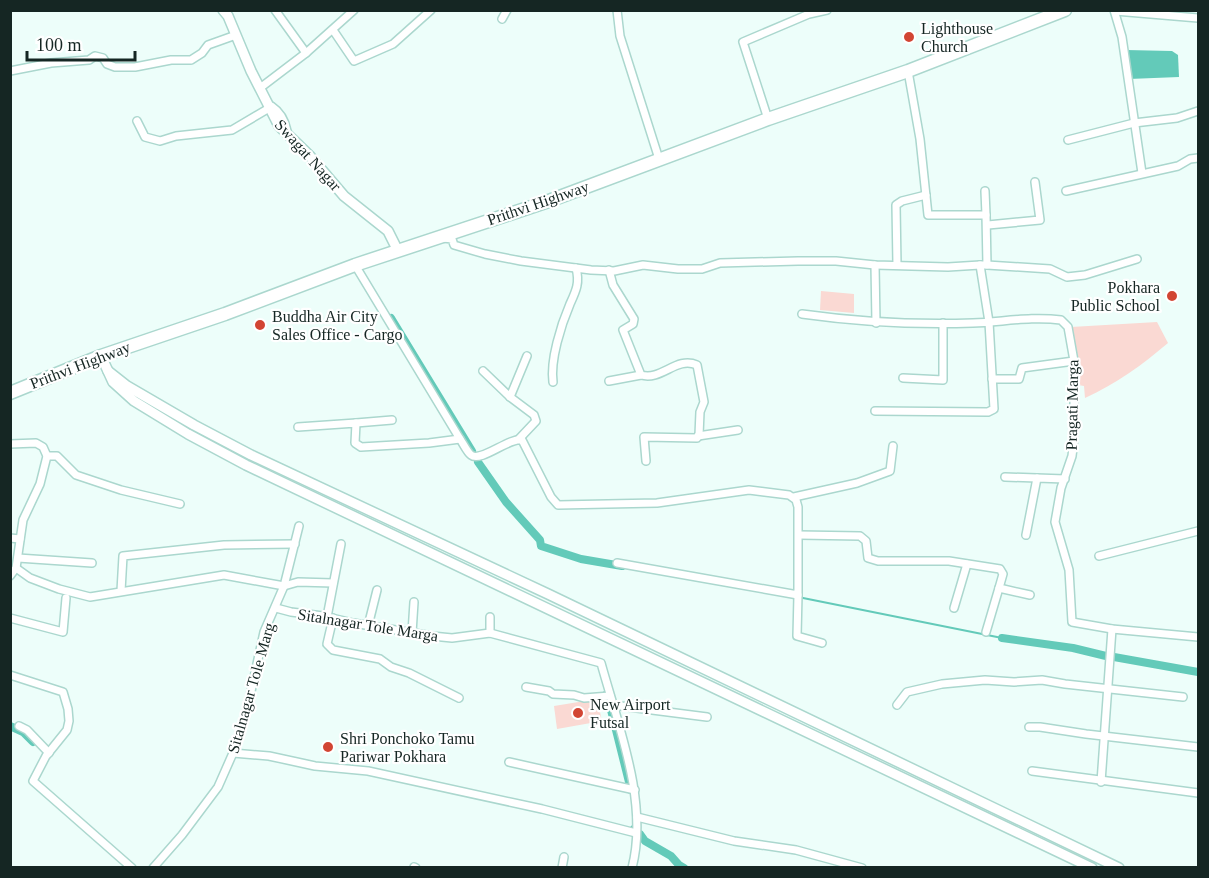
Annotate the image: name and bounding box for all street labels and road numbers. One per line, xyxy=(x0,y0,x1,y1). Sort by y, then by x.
street label: Swagat Nagar xyxy=(271,116,345,195)
street label: Prithvi Highway xyxy=(485,178,591,229)
street label: Prithvi Highway xyxy=(27,338,133,393)
street label: Pragati Marga xyxy=(1063,359,1082,451)
street label: Sitalnagar Tole Marga xyxy=(296,605,440,646)
street label: Sitalnagar Tole Marg xyxy=(224,621,279,756)

